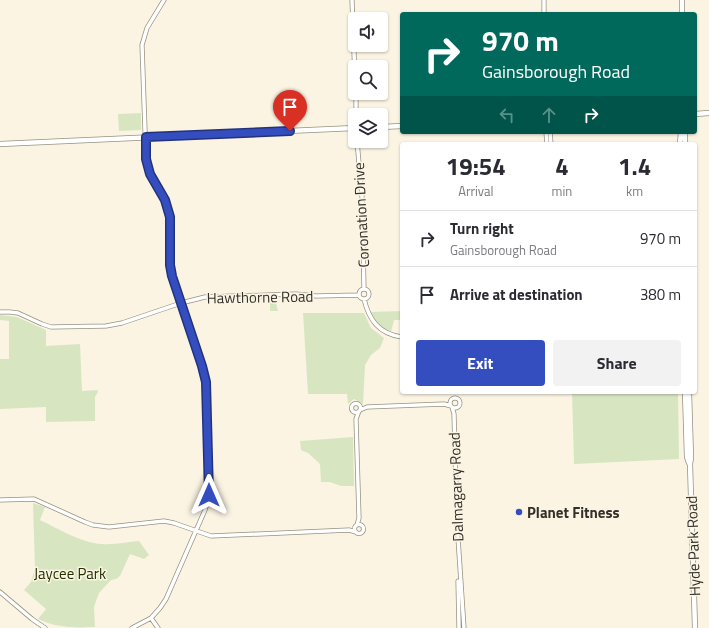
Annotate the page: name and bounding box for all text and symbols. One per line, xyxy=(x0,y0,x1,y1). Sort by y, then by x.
map controls xyxy=(348,12,388,148)
button: sound xyxy=(348,12,388,52)
text: 970 m xyxy=(482,19,559,62)
icon: right xyxy=(416,28,468,80)
text: Gainsborough Road xyxy=(482,58,630,85)
button: search xyxy=(348,60,388,100)
pin xyxy=(273,90,307,131)
icon: arrive xyxy=(279,96,301,118)
icon: left xyxy=(496,104,518,126)
icon: ahead xyxy=(538,104,560,126)
icon: right xyxy=(580,104,602,126)
button: layers xyxy=(348,108,388,148)
text: 19:54 xyxy=(446,148,506,184)
text: 4 xyxy=(555,148,569,184)
text: 1.4 xyxy=(618,148,651,184)
street label: Coronation Drive xyxy=(347,162,375,268)
text: Arrival xyxy=(458,181,493,201)
text: min xyxy=(552,181,572,201)
text: km xyxy=(626,181,643,201)
text: Turn right xyxy=(450,217,514,240)
text: 970 m xyxy=(640,227,681,250)
icon: right xyxy=(416,228,438,250)
text: Gainsborough Road xyxy=(450,240,557,260)
text: Arrive at destination xyxy=(450,283,583,306)
text: 380 m xyxy=(640,283,681,306)
icon: arrive xyxy=(416,284,438,306)
street label: Hawthorne Road xyxy=(206,285,314,309)
button: Exit xyxy=(416,340,545,386)
button: Share xyxy=(553,340,681,386)
street label: Dalmagarry Road xyxy=(443,432,469,542)
position arrow xyxy=(188,474,230,516)
street label: Hyde Park Road xyxy=(680,495,706,597)
place label: Planet Fitness xyxy=(527,501,620,524)
marker: Planet Fitness xyxy=(514,507,524,517)
park label: Jaycee Park xyxy=(34,562,106,585)

